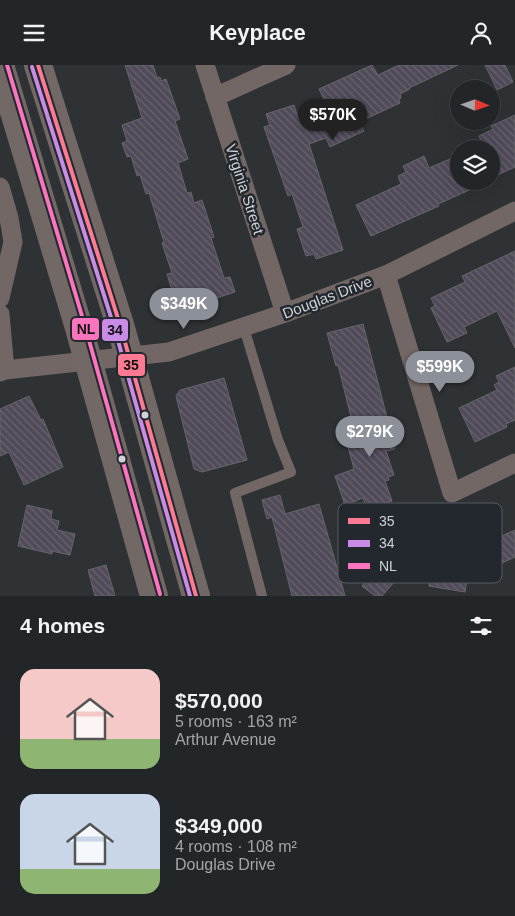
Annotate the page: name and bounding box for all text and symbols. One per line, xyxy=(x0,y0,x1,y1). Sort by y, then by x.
icon: menu xyxy=(20,19,48,47)
icon: person xyxy=(467,19,495,47)
text: Keyplace xyxy=(209,20,306,45)
north arrow xyxy=(450,80,500,130)
map controls xyxy=(450,80,500,190)
pin: $570K xyxy=(298,99,368,141)
text: $570K xyxy=(309,106,357,123)
button: layers xyxy=(450,140,500,190)
street label: Virginia Street xyxy=(222,142,268,237)
street label: Douglas Drive xyxy=(280,272,374,322)
pin: $349K xyxy=(149,287,219,330)
text: $349K xyxy=(160,295,208,312)
line badge: NL xyxy=(71,317,100,341)
line badge: 34 xyxy=(101,318,129,342)
text: NL xyxy=(77,321,96,337)
text: 34 xyxy=(107,322,123,338)
pin: $599K xyxy=(405,351,475,393)
line badge: 35 xyxy=(117,353,146,377)
text: 35 xyxy=(123,357,139,373)
text: $599K xyxy=(416,358,464,375)
unlabelled marker xyxy=(140,410,150,420)
pin: $279K xyxy=(335,415,405,458)
text: $279K xyxy=(346,423,394,440)
unlabelled marker xyxy=(117,454,127,464)
legend xyxy=(338,503,502,583)
text: 35 xyxy=(379,513,395,529)
text: 34 xyxy=(379,535,395,551)
text: NL xyxy=(379,558,397,574)
icon: filters xyxy=(467,612,495,640)
text: 4 homes xyxy=(20,614,105,637)
icon: home xyxy=(60,689,120,749)
text: $570,000 xyxy=(175,689,263,712)
text: 5 rooms · 163 m² xyxy=(175,713,297,730)
text: Arthur Avenue xyxy=(175,731,276,748)
icon: home xyxy=(60,814,120,874)
text: $349,000 xyxy=(175,814,263,837)
text: 4 rooms · 108 m² xyxy=(175,838,297,855)
text: Douglas Drive xyxy=(175,856,275,873)

